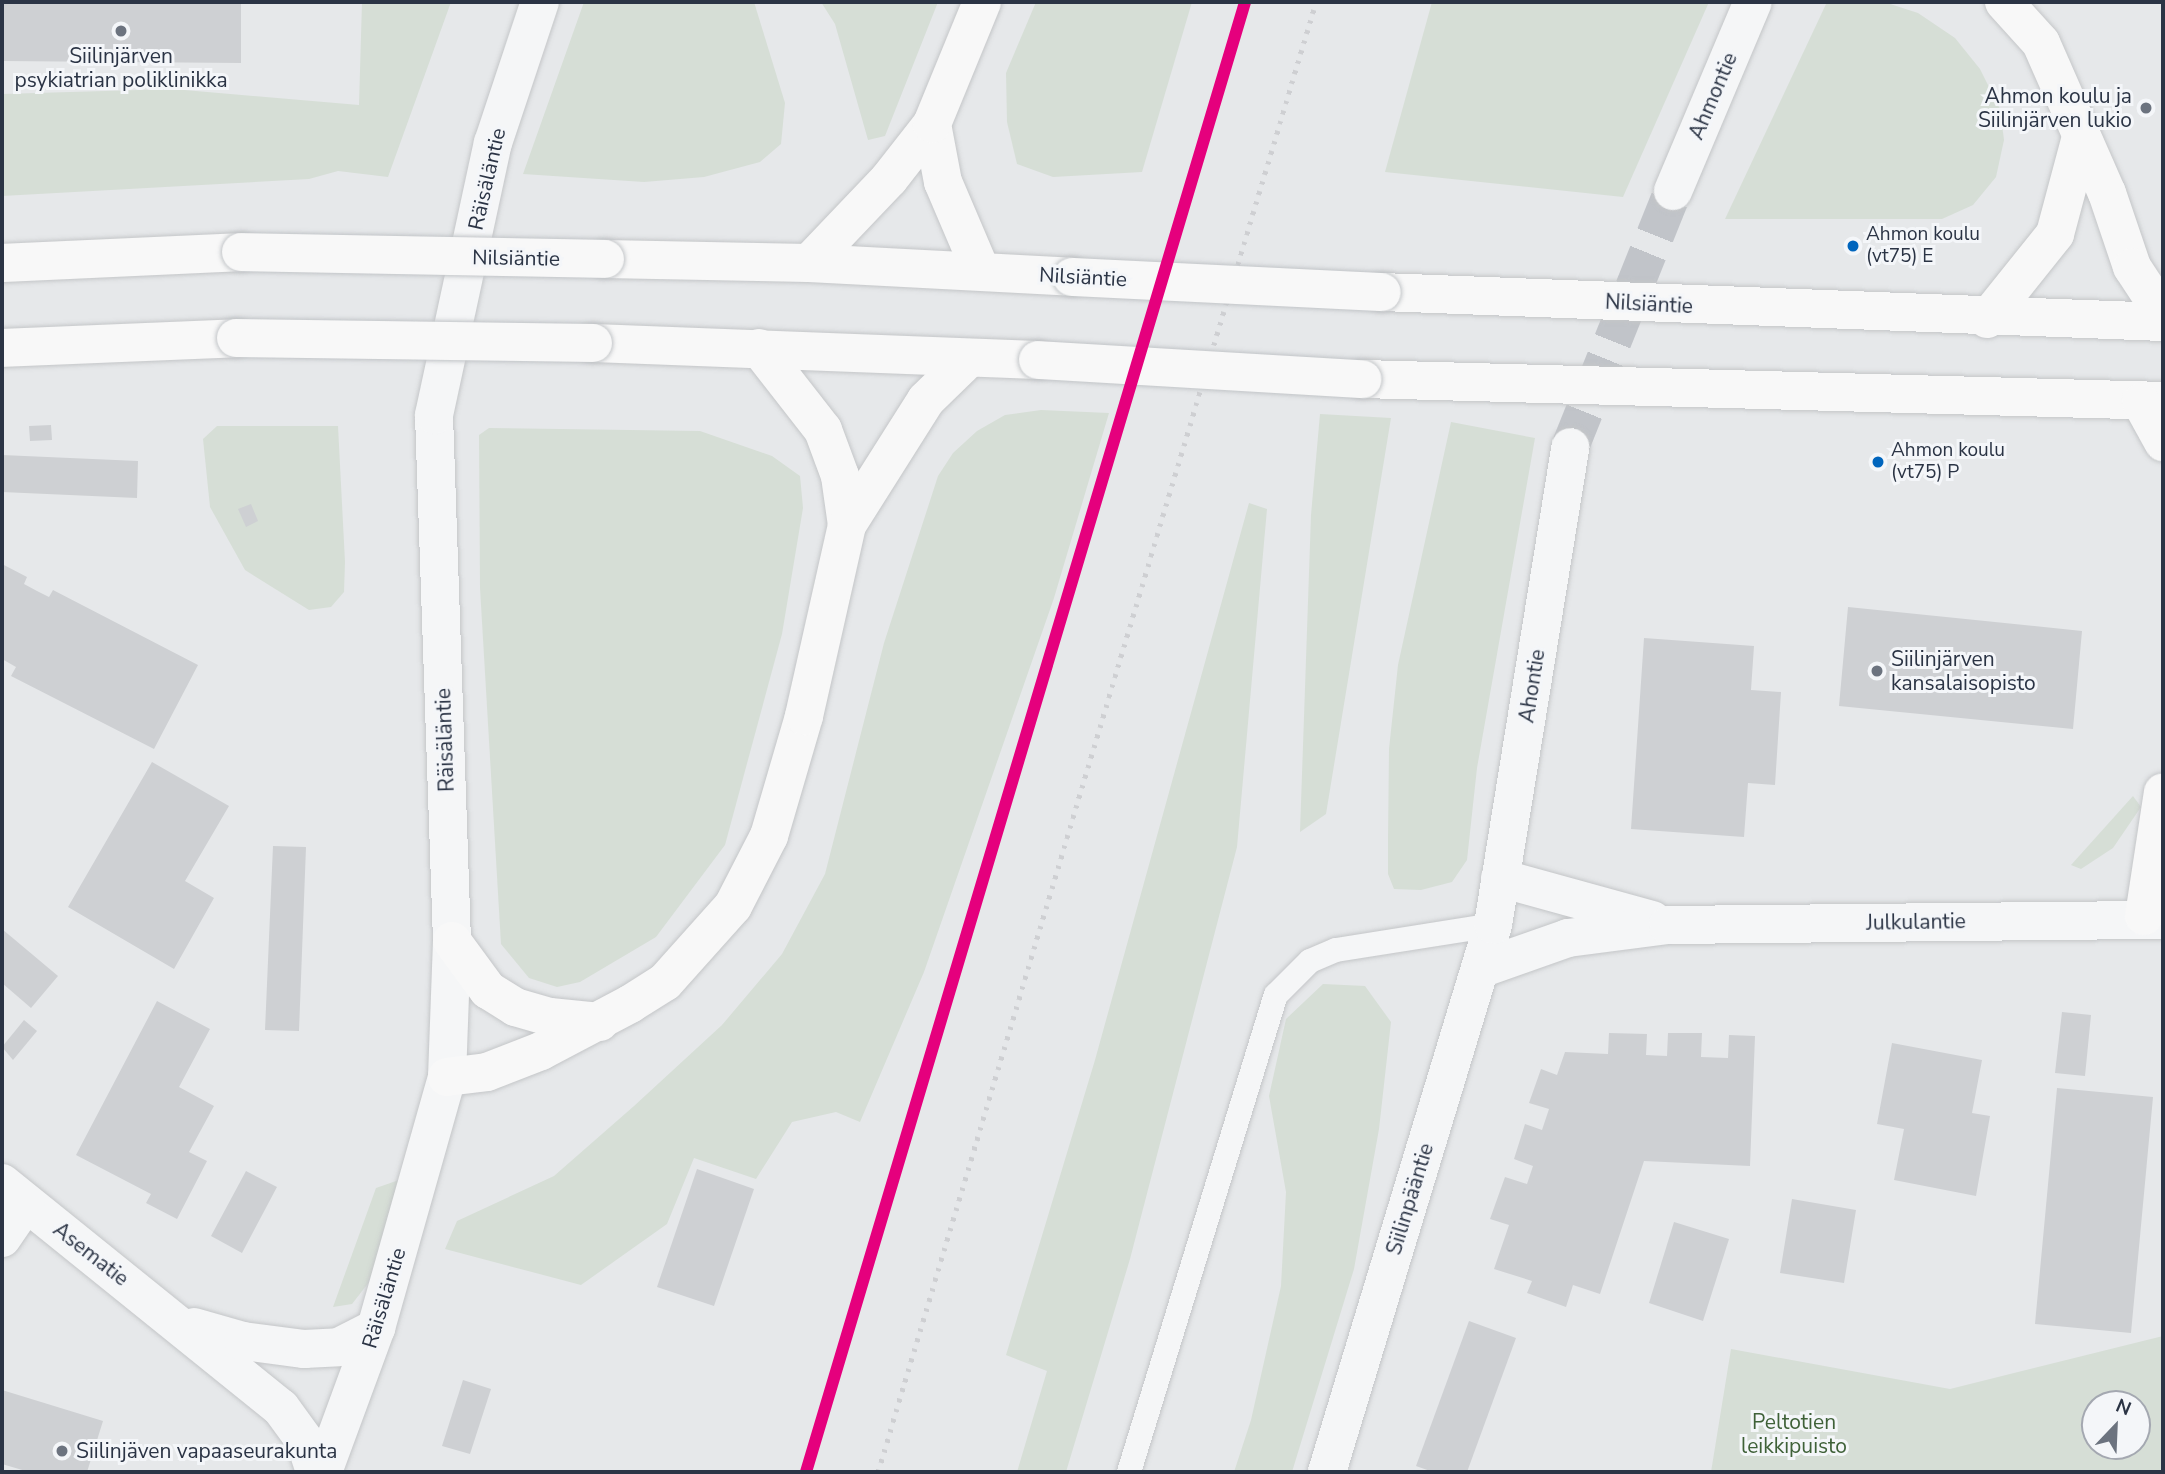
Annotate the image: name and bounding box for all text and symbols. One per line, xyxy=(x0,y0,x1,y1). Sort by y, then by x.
marker: Siilinjärven psykiatrian poliklinikka xyxy=(111,21,131,41)
place label: Siilinjärven psykiatrian poliklinikka xyxy=(14,43,228,93)
street label: Ahmontie xyxy=(1683,49,1743,143)
place label: Ahmon koulu ja Siilinjärven lukio xyxy=(1978,83,2132,133)
marker: Ahmon koulu ja Siilinjärven lukio xyxy=(2138,100,2154,116)
street label: Räisäläntie xyxy=(463,126,511,232)
place label: Ahmon koulu (vt75) E xyxy=(1866,224,1980,268)
marker: Ahmon koulu (vt75) E xyxy=(1846,239,1860,253)
street label: Nilsiäntie xyxy=(472,245,560,271)
street label: Nilsiäntie xyxy=(1038,262,1128,292)
street label: Nilsiäntie xyxy=(1604,289,1694,319)
place label: Ahmon koulu (vt75) P xyxy=(1891,440,2005,484)
marker: Ahmon koulu (vt75) P xyxy=(1871,455,1885,469)
place label: Siilinjärven kansalaisopisto xyxy=(1891,646,2036,696)
street label: Ahontie xyxy=(1514,647,1550,725)
marker: Siilinjärven kansalaisopisto xyxy=(1869,663,1885,679)
street label: Räisäläntie xyxy=(431,688,459,792)
street label: Julkulantie xyxy=(1866,909,1966,935)
street label: Siilinpääntie xyxy=(1381,1140,1439,1258)
street label: Asematie xyxy=(48,1217,134,1291)
street label: Räisäläntie xyxy=(357,1245,411,1351)
north arrow xyxy=(2081,1390,2151,1460)
text: N xyxy=(2112,1393,2135,1422)
park label: Peltotien leikkipuisto xyxy=(1741,1409,1847,1459)
place label: Siilinjäven vapaaseurakunta xyxy=(76,1438,337,1464)
marker: Siilinjäven vapaaseurakunta xyxy=(54,1443,70,1459)

